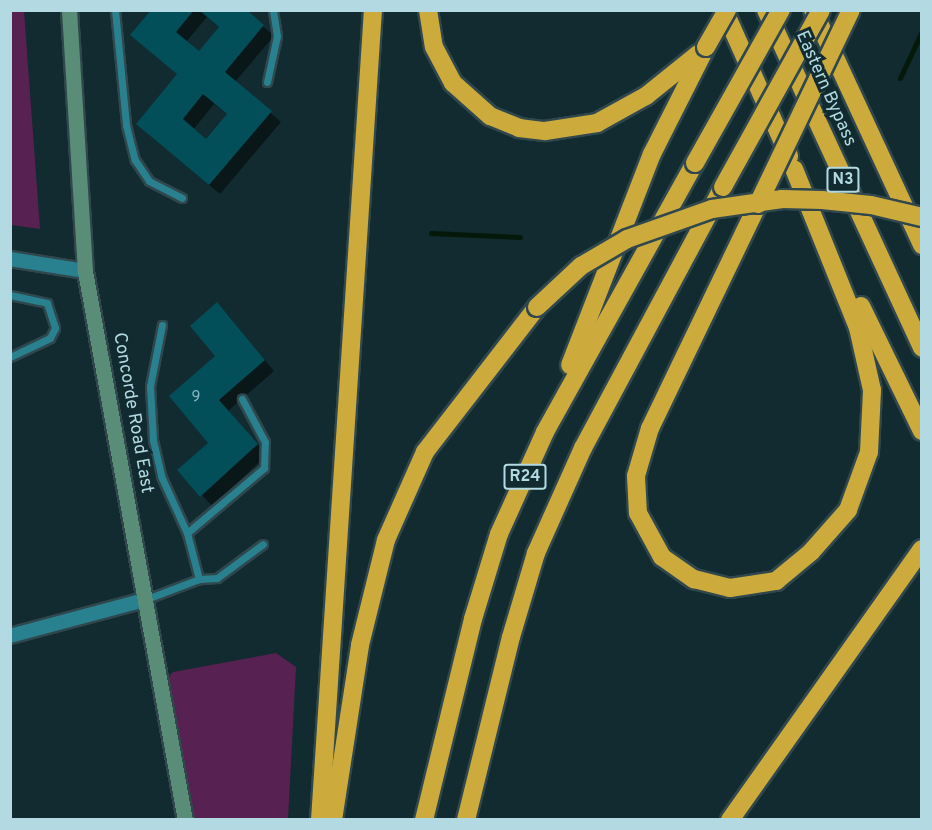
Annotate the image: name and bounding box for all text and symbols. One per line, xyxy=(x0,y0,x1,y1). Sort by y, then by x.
street label: Eastern Bypass xyxy=(790,28,860,150)
road number: N3 xyxy=(825,167,861,193)
street label: Concorde Road East xyxy=(107,331,157,495)
house number: 9 xyxy=(192,389,200,407)
road number: R24 xyxy=(502,464,548,490)

